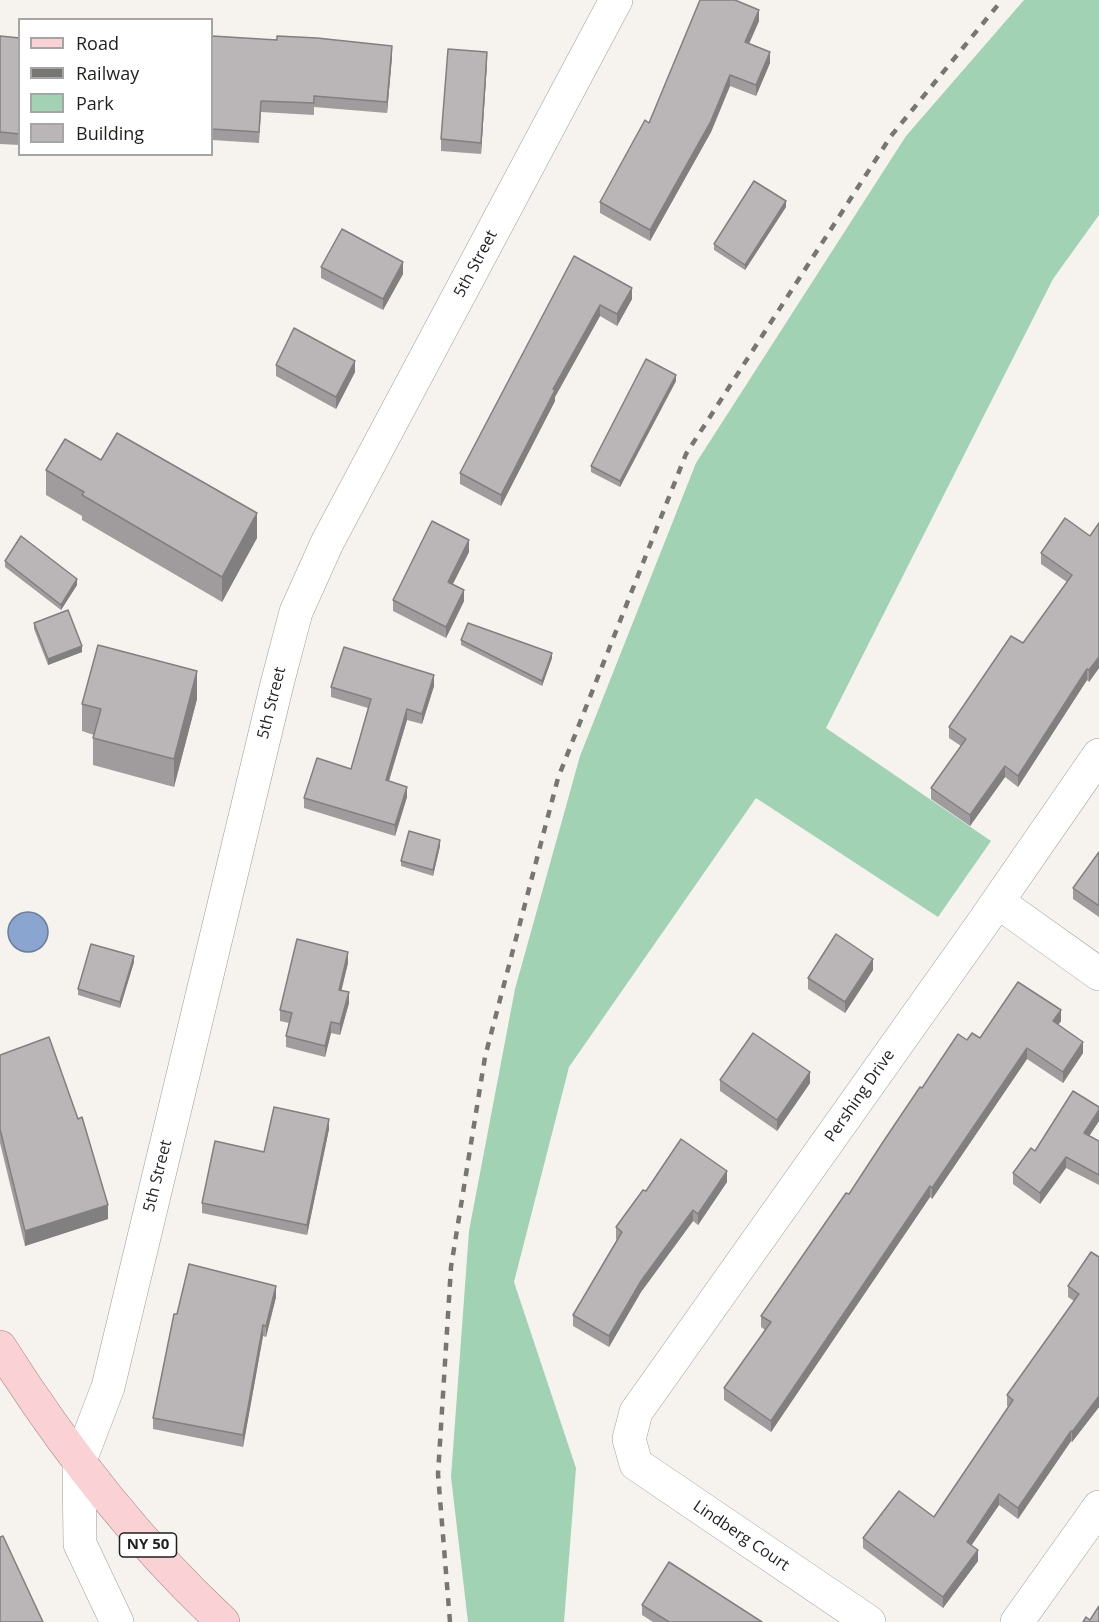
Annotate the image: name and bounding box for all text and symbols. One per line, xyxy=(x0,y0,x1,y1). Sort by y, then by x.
legend xyxy=(18,18,213,156)
text: Road xyxy=(76,31,119,55)
text: Railway xyxy=(76,61,139,85)
text: Park xyxy=(76,91,114,115)
text: Building xyxy=(76,121,144,145)
street label: 5th Street xyxy=(450,227,502,301)
street label: 5th Street xyxy=(254,665,290,741)
street label: Pershing Drive xyxy=(821,1046,899,1146)
street label: 5th Street xyxy=(140,1138,176,1214)
street label: Lindberg Court xyxy=(689,1497,793,1575)
road number: NY 50 xyxy=(120,1533,176,1557)

